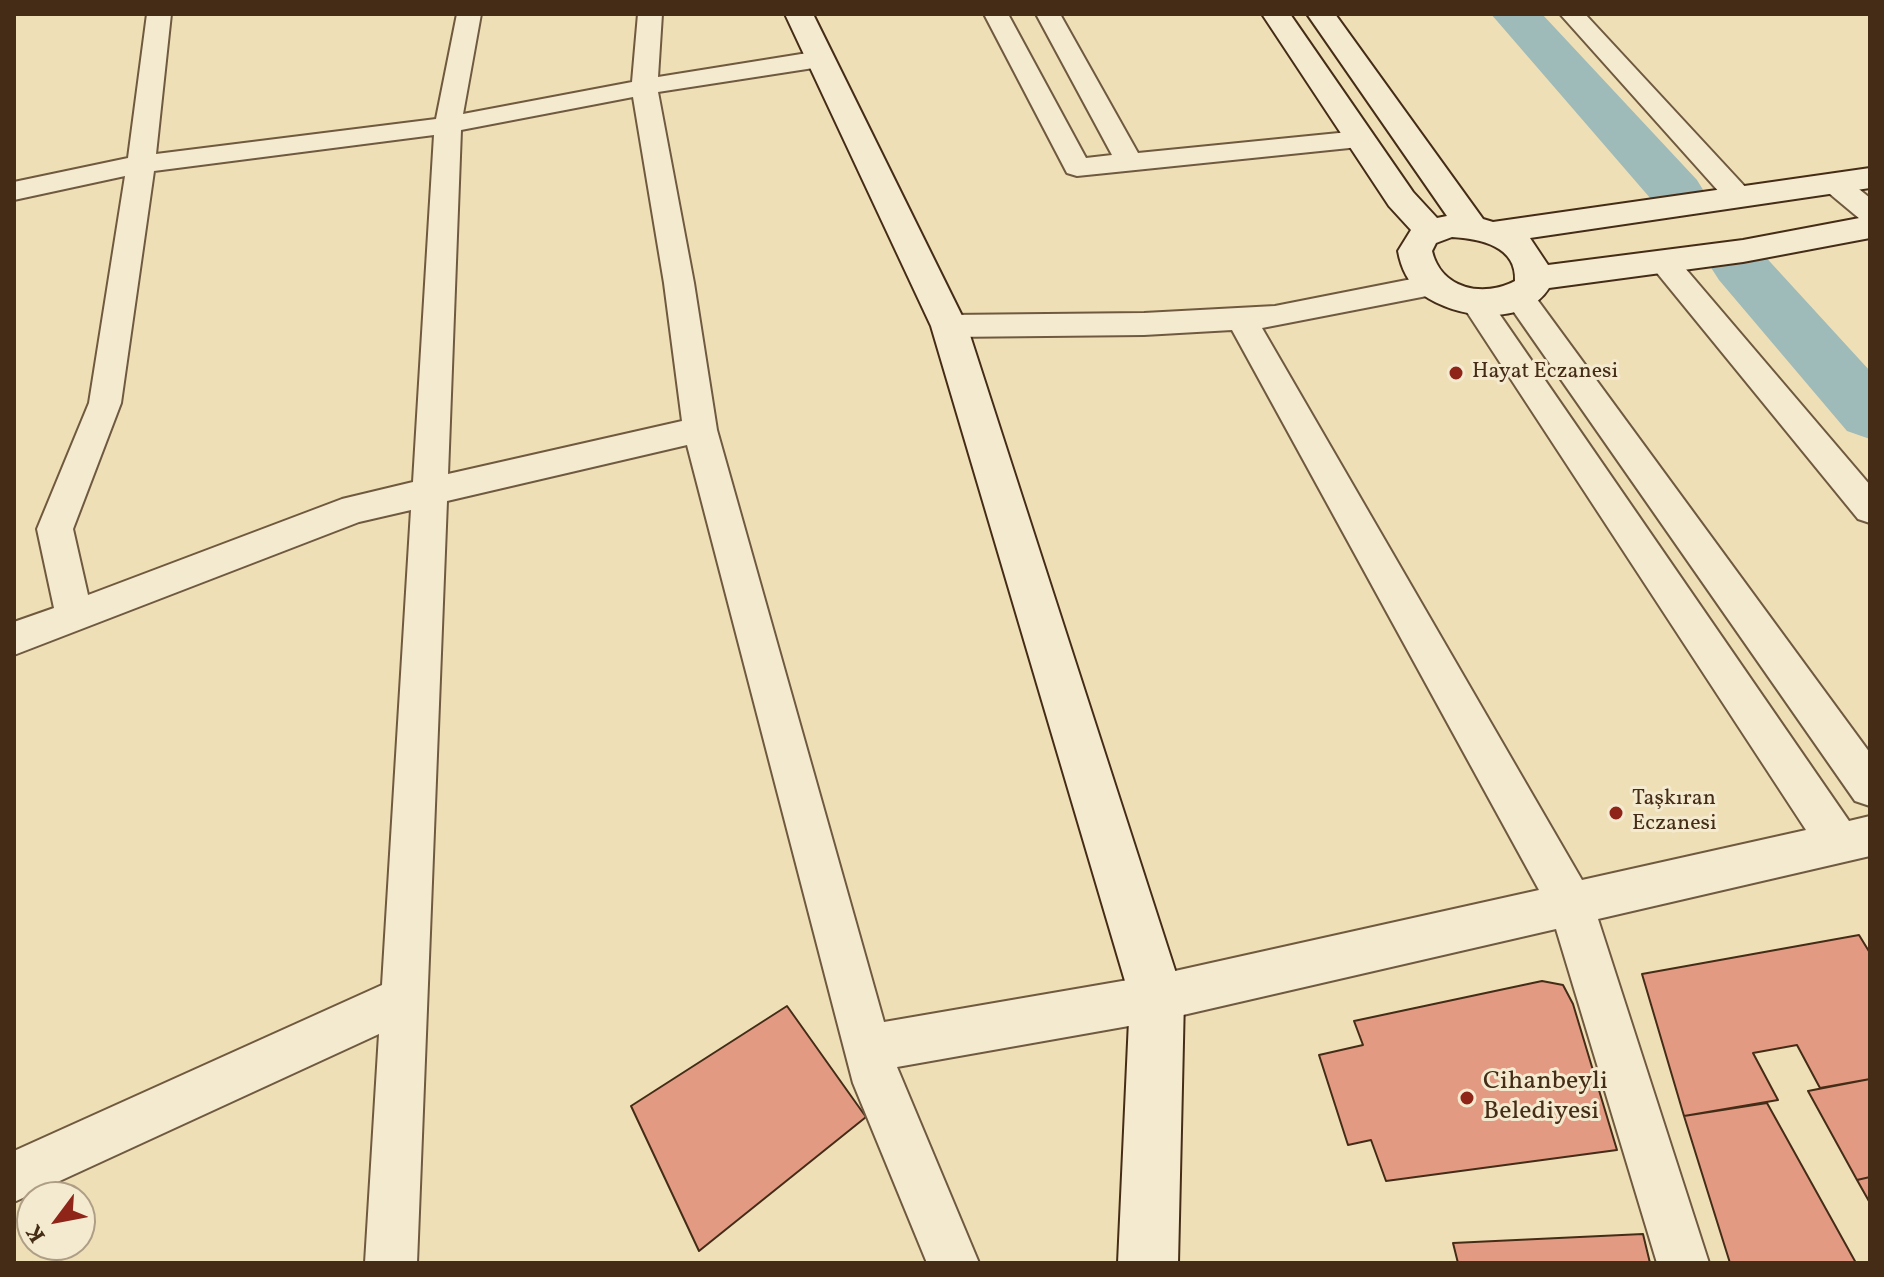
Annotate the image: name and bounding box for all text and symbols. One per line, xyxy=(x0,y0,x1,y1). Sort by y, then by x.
place label: Hayat Eczanesi xyxy=(1472,360,1618,386)
marker: Hayat Eczanesi xyxy=(1447,364,1465,382)
place label: Taşkıran Eczanesi xyxy=(1632,787,1717,838)
marker: Taşkıran Eczanesi xyxy=(1607,804,1625,822)
place label: Cihanbeyli Belediyesi xyxy=(1483,1067,1608,1128)
marker: Cihanbeyli Belediyesi xyxy=(1458,1089,1476,1107)
north arrow xyxy=(16,1181,96,1261)
text: K xyxy=(20,1218,54,1248)

